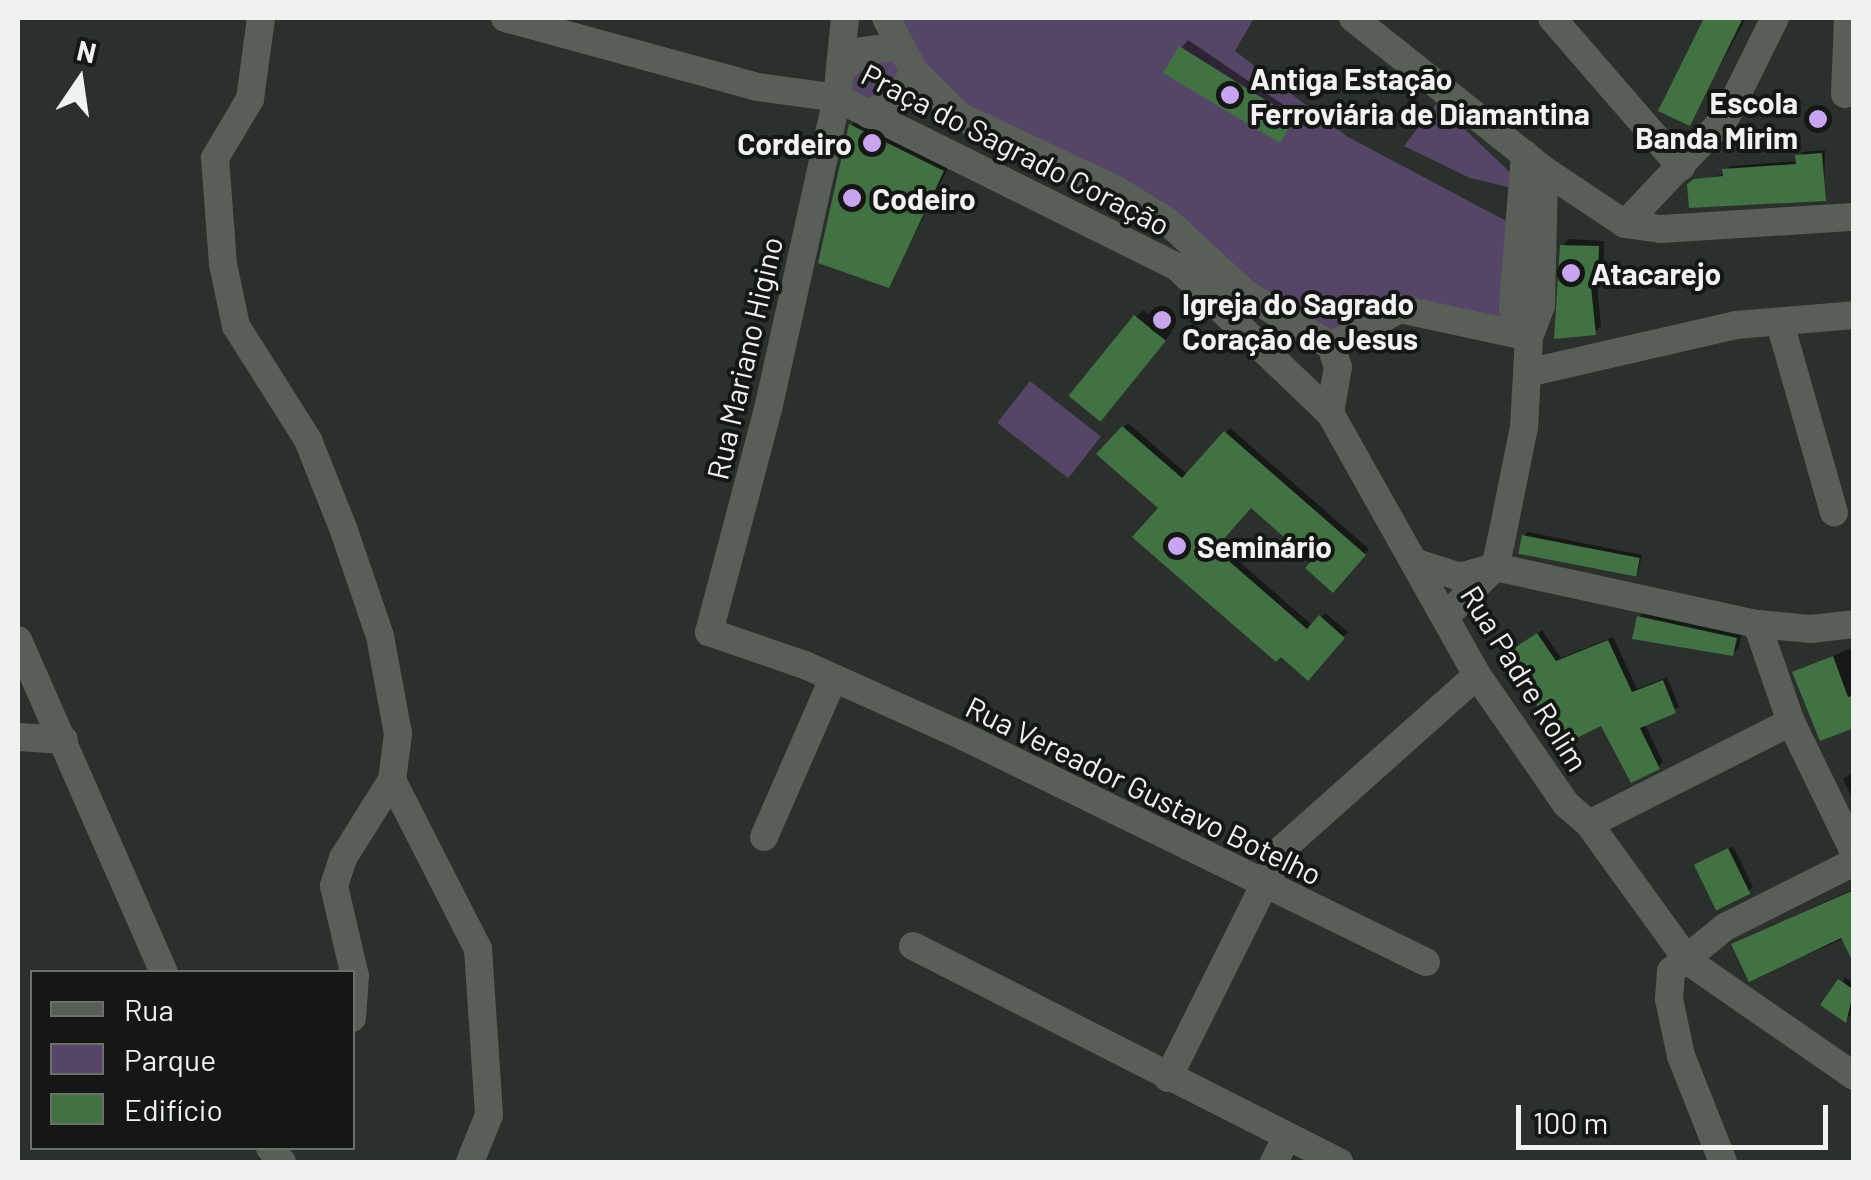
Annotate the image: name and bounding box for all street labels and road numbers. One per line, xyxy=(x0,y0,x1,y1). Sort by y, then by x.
street label: Praça do Sagrado Coração xyxy=(856,56,1176,242)
street label: Rua Mariano Higino xyxy=(699,233,789,483)
street label: Rua Padre Rolim xyxy=(1454,579,1596,777)
street label: Rua Vereador Gustavo Botelho xyxy=(960,688,1328,892)

